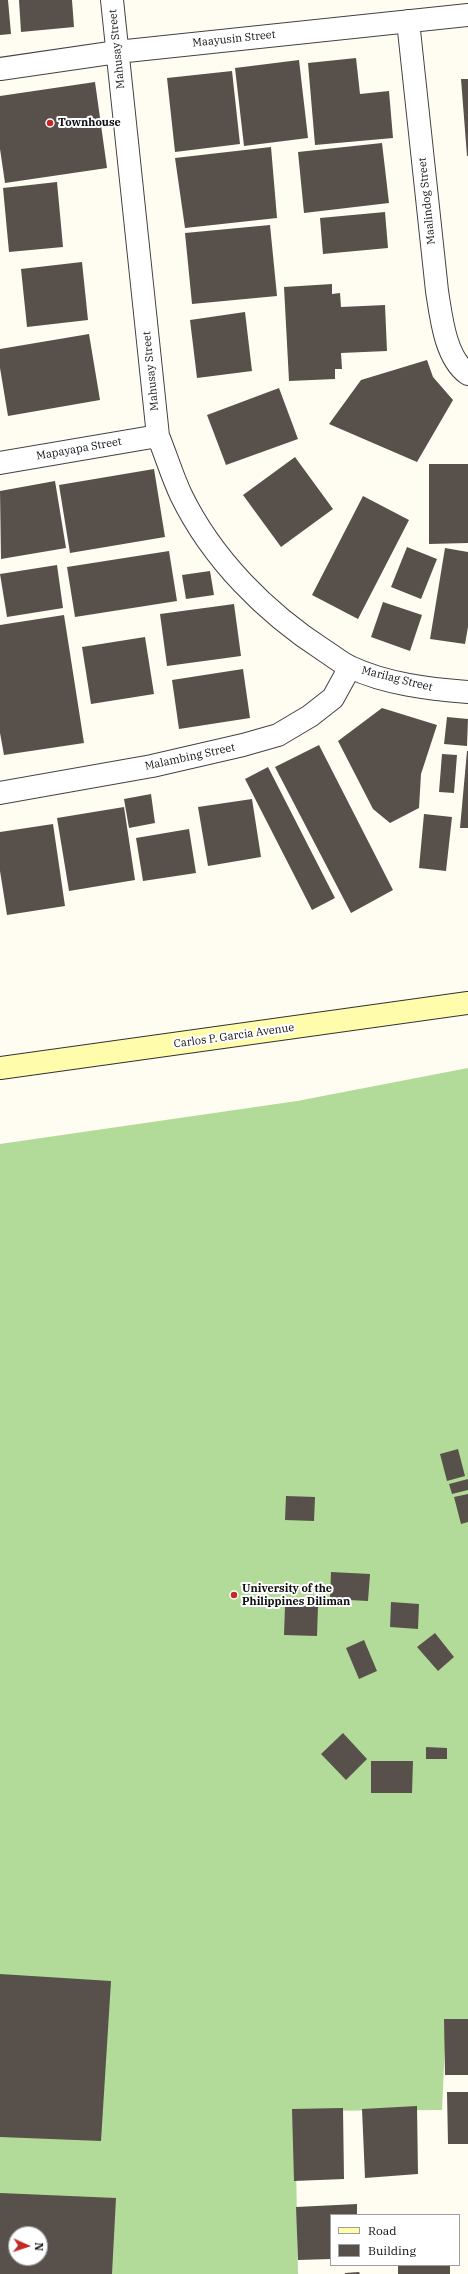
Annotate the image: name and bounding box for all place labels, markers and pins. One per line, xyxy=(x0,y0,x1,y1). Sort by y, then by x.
place label: Townhouse xyxy=(58,116,121,130)
marker: Townhouse xyxy=(45,118,55,128)
place label: University of the Philippines Diliman xyxy=(242,1582,350,1608)
marker: University of the Philippines Diliman xyxy=(229,1590,239,1600)

